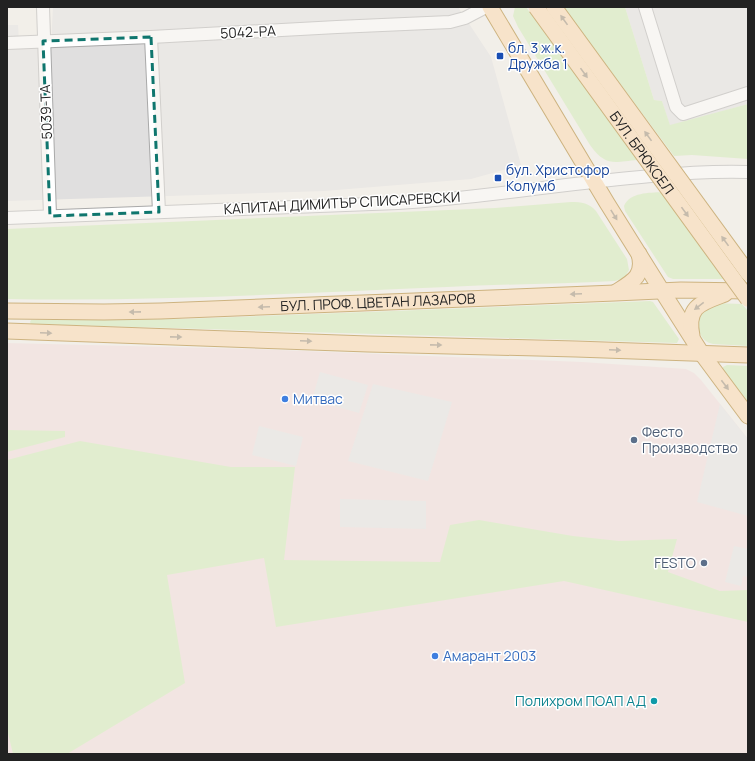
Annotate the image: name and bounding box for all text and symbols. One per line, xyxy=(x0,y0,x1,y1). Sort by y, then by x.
one-way arrow xyxy=(559,14,568,25)
street label: 5042-РА xyxy=(220,21,276,42)
place label: бл. 3 ж.к. Дружба 1 xyxy=(508,38,568,73)
marker: бл. 3 ж.к. Дружба 1 xyxy=(495,51,505,61)
one-way arrow xyxy=(580,67,588,78)
street label: 5039-ТА xyxy=(35,84,56,140)
street label: БУЛ. БРЮКСЕЛ xyxy=(606,107,679,198)
one-way arrow xyxy=(645,131,653,141)
place label: бул. Христофор Колумб xyxy=(506,160,610,195)
marker: бул. Христофор Колумб xyxy=(493,173,503,183)
street label: КАПИТАН ДИМИТЪР СПИСАРЕВСКИ xyxy=(223,187,461,218)
one-way arrow xyxy=(681,206,689,217)
one-way arrow xyxy=(611,209,618,221)
one-way arrow xyxy=(721,236,729,246)
street label: БУЛ. ПРОФ. ЦВЕТАН ЛАЗАРОВ xyxy=(280,289,476,315)
one-way arrow xyxy=(570,291,582,298)
one-way arrow xyxy=(694,301,705,310)
one-way arrow xyxy=(257,304,270,310)
one-way arrow xyxy=(128,309,141,315)
one-way arrow xyxy=(40,329,52,336)
one-way arrow xyxy=(170,334,182,341)
one-way arrow xyxy=(300,338,312,345)
one-way arrow xyxy=(430,342,443,348)
one-way arrow xyxy=(609,347,621,354)
one-way arrow xyxy=(721,380,729,391)
place label: Митвас xyxy=(293,389,343,408)
marker: Митвас xyxy=(280,394,290,404)
place label: Фесто Производство xyxy=(642,422,738,457)
marker: Фесто Производство xyxy=(629,435,639,445)
place label: FESTO xyxy=(654,553,696,572)
marker: FESTO xyxy=(699,558,709,568)
place label: Амарант 2003 xyxy=(443,646,536,665)
marker: Амарант 2003 xyxy=(430,651,440,661)
place label: Полихром ПОАП АД xyxy=(515,691,646,710)
marker: Полихром ПОАП АД xyxy=(649,696,659,706)

